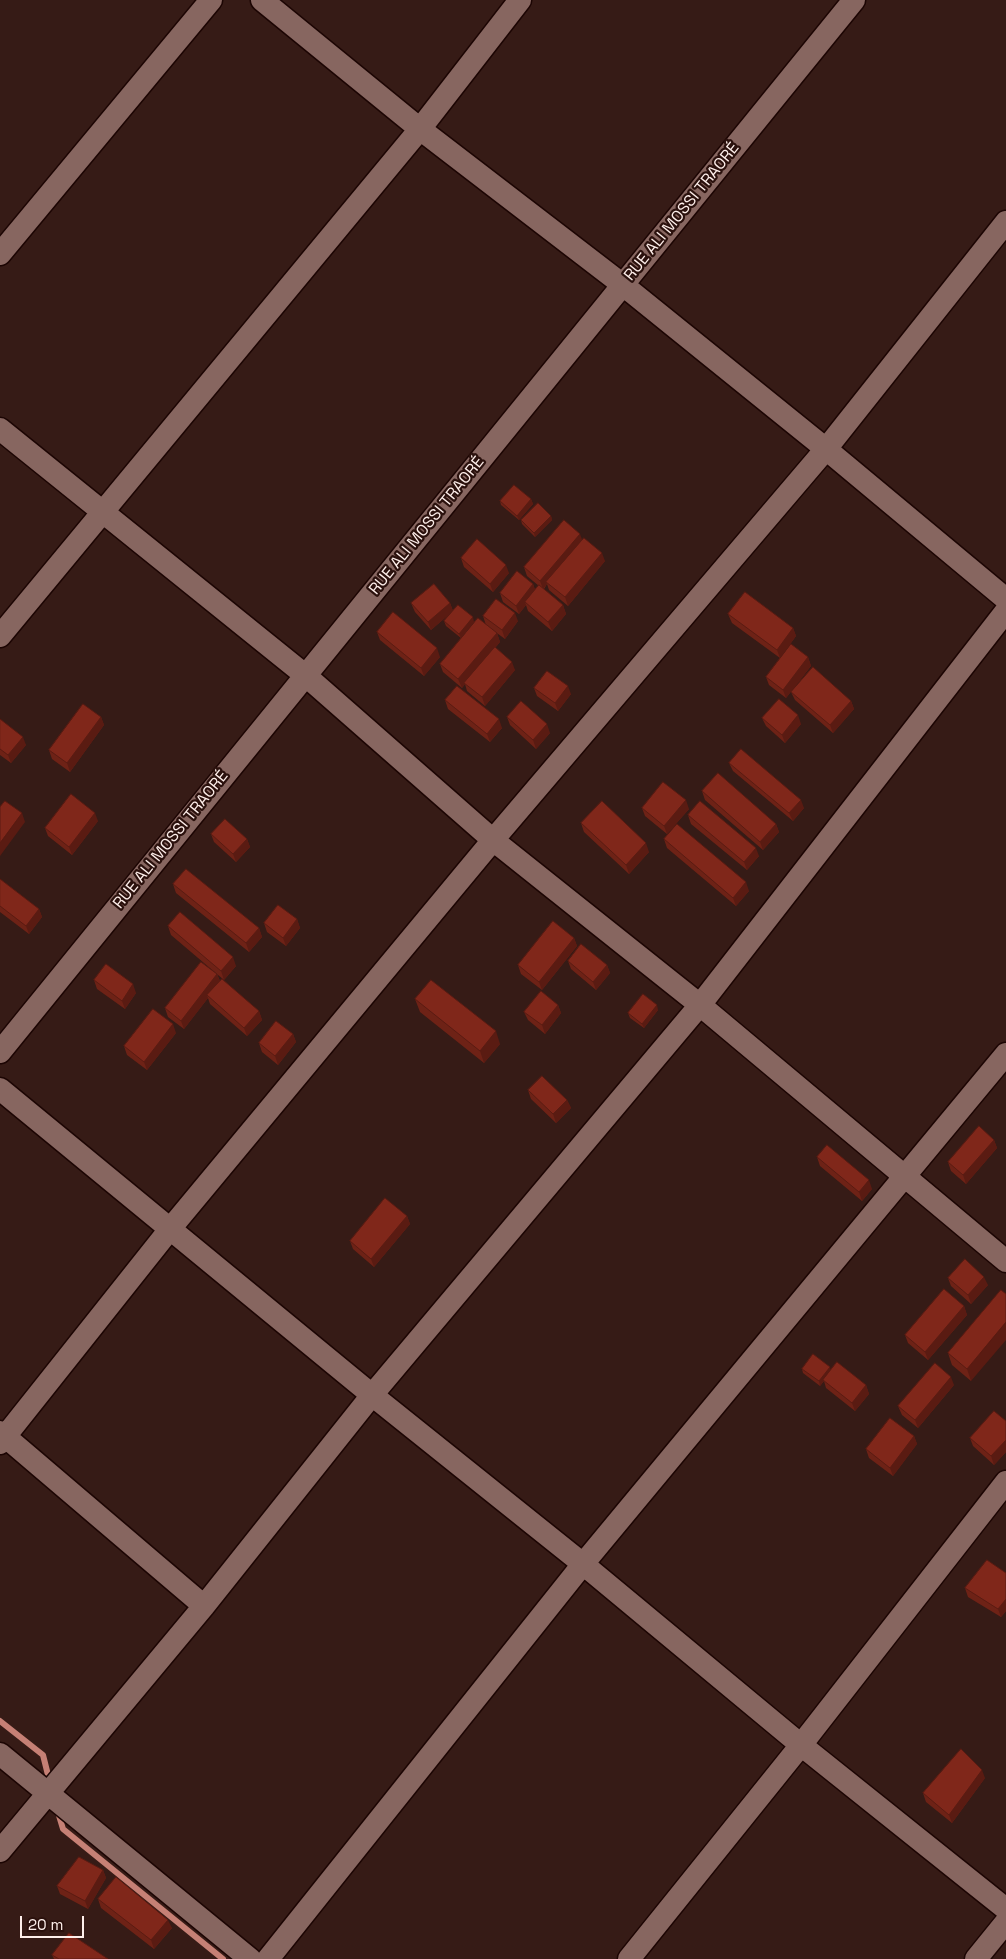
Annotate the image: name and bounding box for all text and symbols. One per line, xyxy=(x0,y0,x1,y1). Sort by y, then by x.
street label: RUE ALI MOSSI TRAORÉ xyxy=(620,139,744,285)
street label: RUE ALI MOSSI TRAORÉ xyxy=(365,453,489,599)
street label: RUE ALI MOSSI TRAORÉ xyxy=(109,767,233,913)
scale bar xyxy=(22,1906,86,1938)
text: 20 m xyxy=(28,1915,63,1934)

